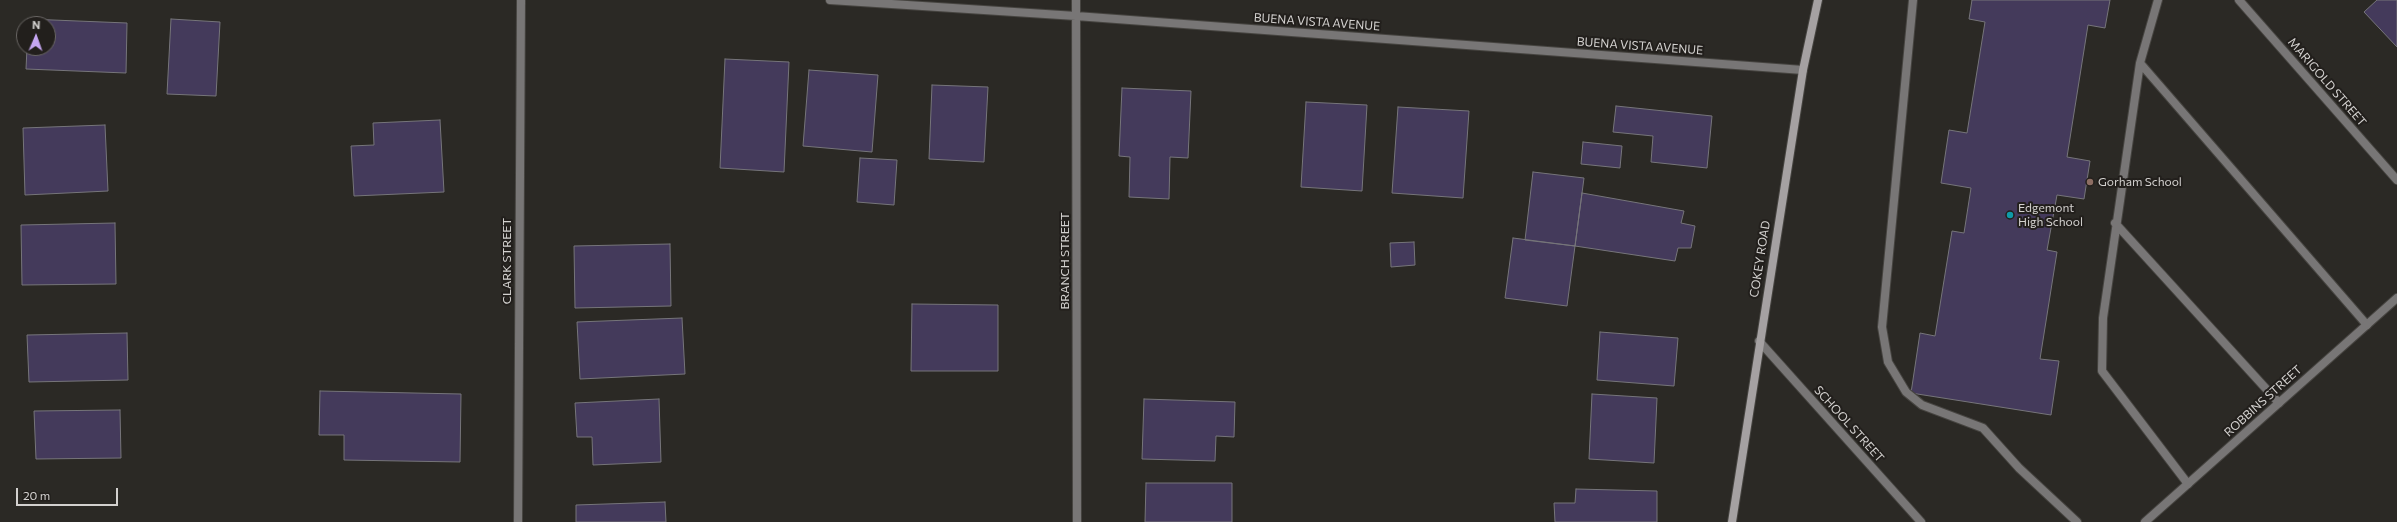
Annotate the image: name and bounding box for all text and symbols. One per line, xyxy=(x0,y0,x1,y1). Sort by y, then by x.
street label: BUENA VISTA AVENUE xyxy=(1253,10,1381,34)
north arrow xyxy=(16,16,56,56)
text: N xyxy=(32,18,41,31)
street label: BUENA VISTA AVENUE xyxy=(1576,34,1704,58)
street label: MARIGOLD STREET xyxy=(2285,35,2369,129)
place label: Gorham School xyxy=(2098,175,2182,189)
marker: Gorham School xyxy=(2085,177,2095,187)
place label: Edgemont High School xyxy=(2018,201,2083,229)
marker: Edgemont High School xyxy=(2005,210,2015,220)
street label: BRANCH STREET xyxy=(1058,212,1072,310)
street label: CLARK STREET xyxy=(500,218,514,304)
street label: COKEY ROAD xyxy=(1747,219,1773,299)
street label: ROBBINS STREET xyxy=(2221,362,2305,440)
street label: SCHOOL STREET xyxy=(1811,383,1887,465)
scale bar xyxy=(18,480,120,506)
text: 20 m xyxy=(23,488,50,502)

